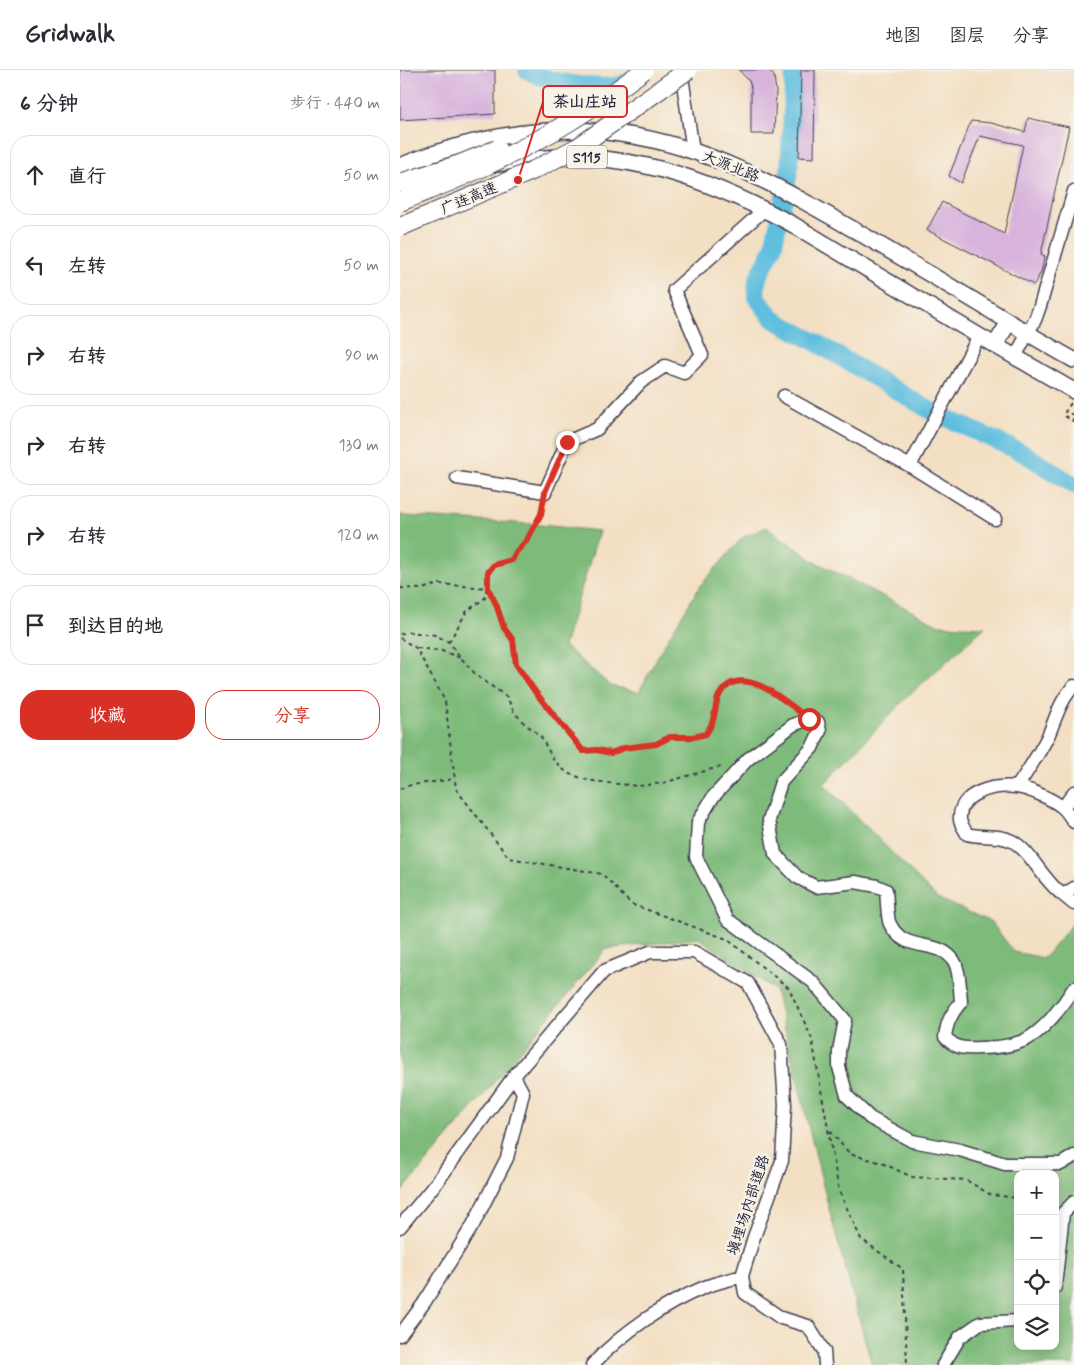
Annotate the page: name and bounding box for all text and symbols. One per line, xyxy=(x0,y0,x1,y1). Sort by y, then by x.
text: Gridwalk xyxy=(25,19,115,50)
text: 地图 xyxy=(885,24,921,48)
text: 图层 xyxy=(949,24,985,48)
text: 分享 xyxy=(1013,24,1049,48)
callout: 茶山庄站 xyxy=(543,86,627,117)
text: 6 分钟 xyxy=(20,90,78,118)
text: 茶山庄站 xyxy=(553,92,617,113)
text: 步行 · 440 m xyxy=(290,93,380,114)
road number: S115 xyxy=(567,145,607,168)
street label: 大源北路 xyxy=(699,146,762,187)
icon: ahead xyxy=(21,161,49,189)
text: 直行 xyxy=(68,164,106,189)
text: 50 m xyxy=(343,165,379,186)
street label: 广连高速 xyxy=(438,178,501,220)
icon: left xyxy=(21,251,49,279)
text: 左转 xyxy=(68,254,106,279)
text: 50 m xyxy=(343,255,379,276)
icon: right xyxy=(21,341,49,369)
text: 右转 xyxy=(68,344,106,369)
text: 90 m xyxy=(345,345,379,366)
icon: right xyxy=(21,431,49,459)
route end xyxy=(556,431,579,454)
text: 右转 xyxy=(68,434,106,459)
text: 130 m xyxy=(338,435,379,456)
icon: right xyxy=(21,521,49,549)
text: 右转 xyxy=(68,524,106,549)
text: 120 m xyxy=(337,525,379,546)
icon: arrive xyxy=(21,611,49,639)
text: 到达目的地 xyxy=(68,614,163,639)
button: 收藏 xyxy=(20,690,195,740)
button: 分享 xyxy=(205,690,380,740)
route start xyxy=(798,708,821,731)
street label: 填埋场内部道路 xyxy=(723,1152,775,1258)
map controls xyxy=(1014,1170,1059,1350)
button: + xyxy=(1014,1170,1059,1215)
button: − xyxy=(1014,1215,1059,1260)
button: locate xyxy=(1014,1260,1059,1305)
button: layers xyxy=(1014,1305,1059,1350)

